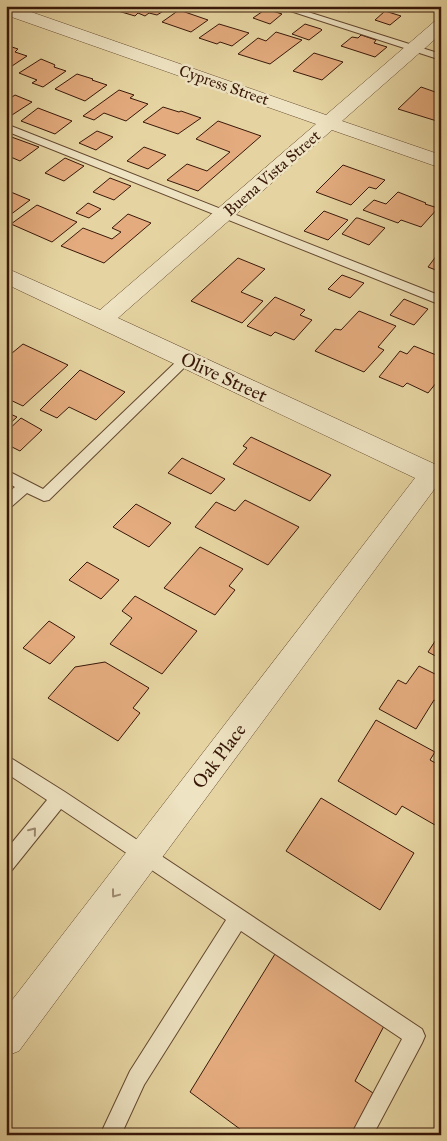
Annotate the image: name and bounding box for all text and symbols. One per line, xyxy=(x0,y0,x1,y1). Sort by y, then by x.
street label: Cypress Street xyxy=(177,61,272,109)
street label: Buena Vista Street xyxy=(220,126,324,220)
street label: Olive Street xyxy=(177,347,271,407)
street label: Oak Place xyxy=(187,719,251,793)
one-way arrow xyxy=(27,828,35,837)
one-way arrow xyxy=(112,888,121,898)

